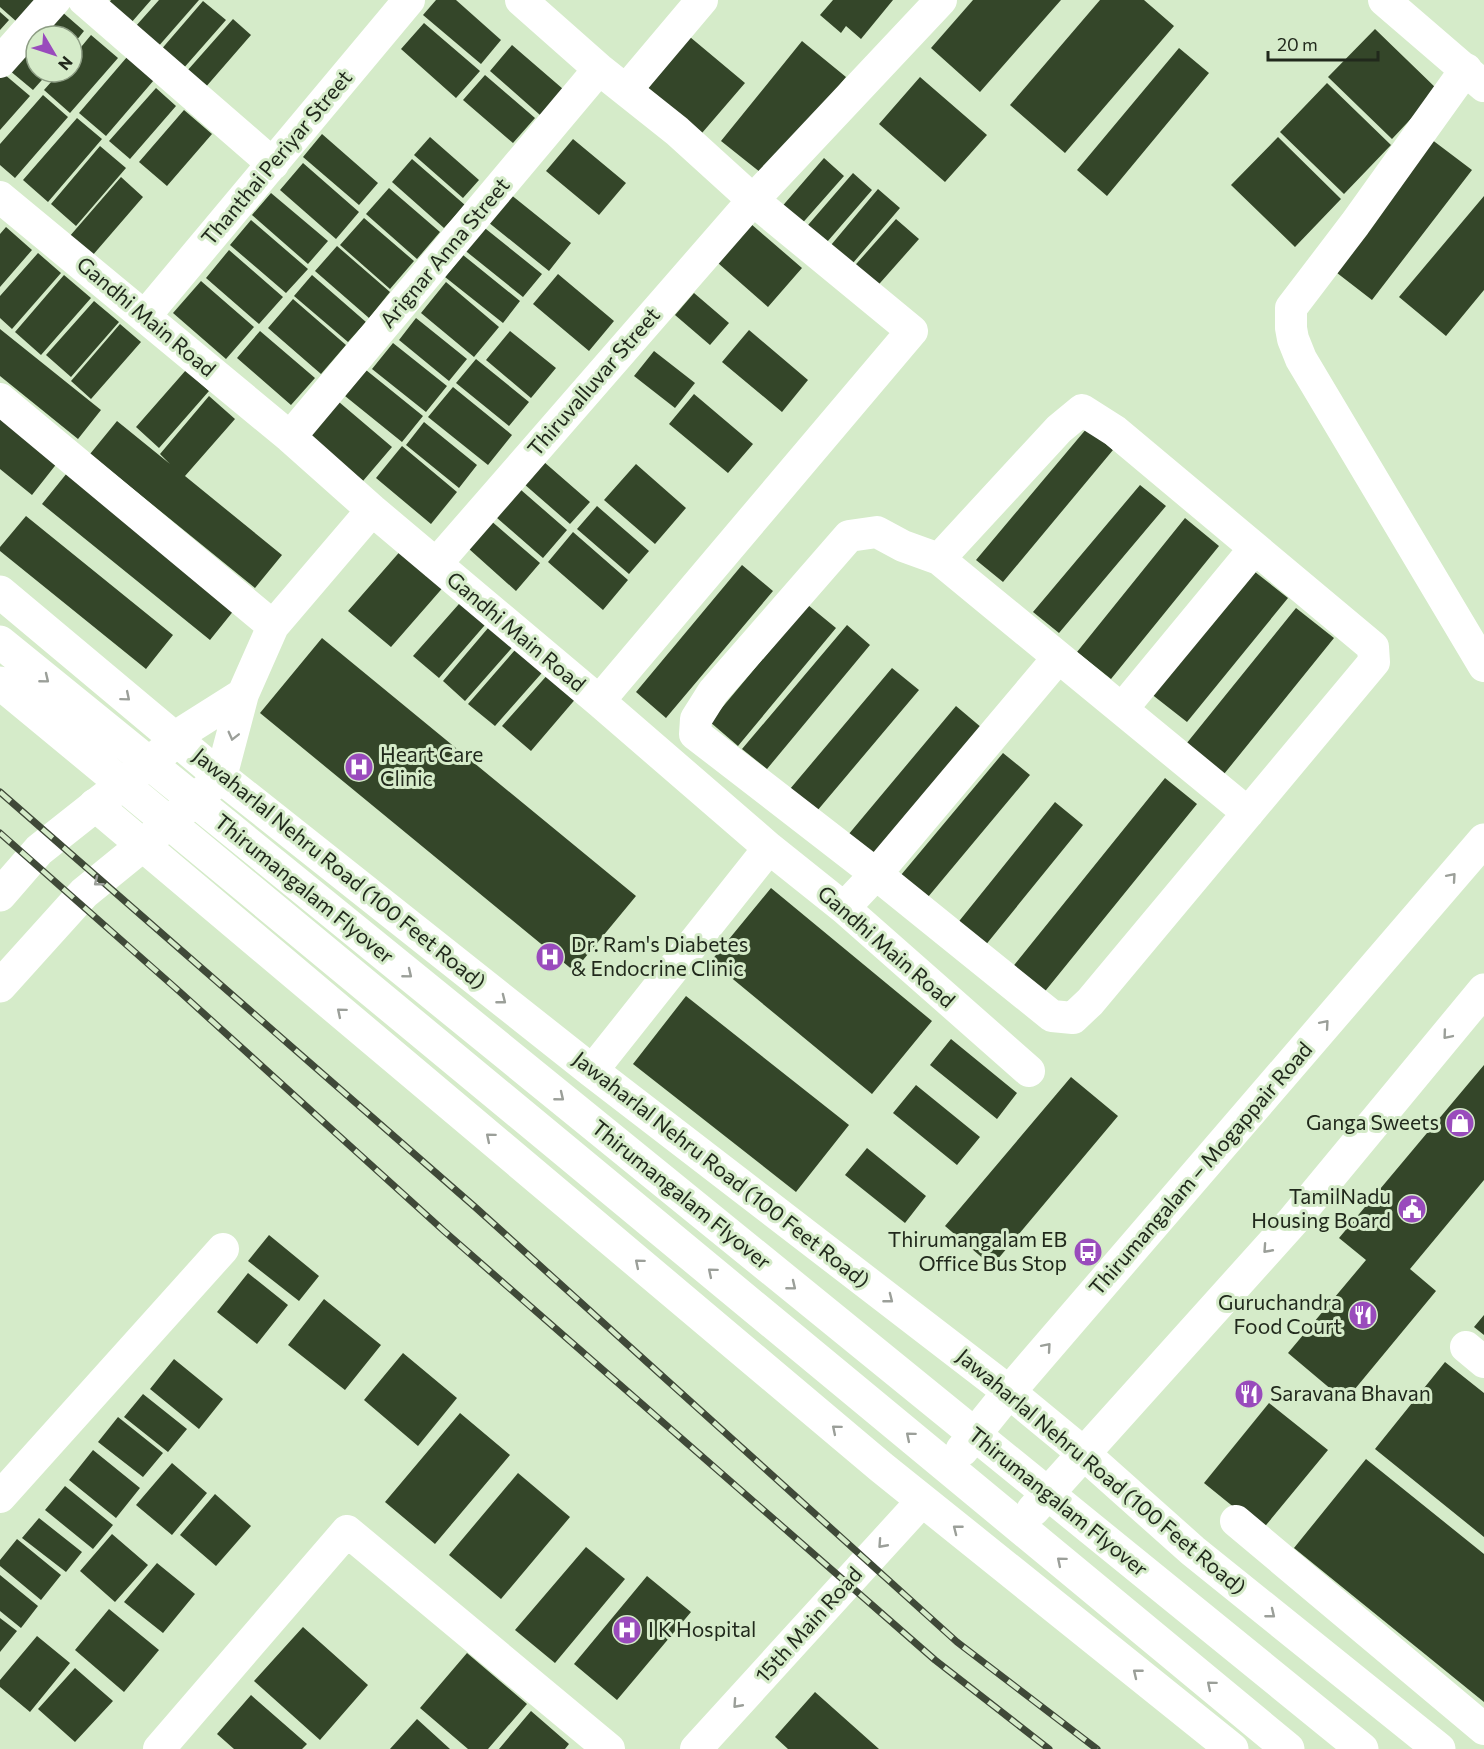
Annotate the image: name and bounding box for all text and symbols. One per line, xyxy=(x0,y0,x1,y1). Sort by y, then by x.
north arrow xyxy=(24,24,84,84)
scale bar xyxy=(1268,24,1378,62)
text: 20 m xyxy=(1277,33,1318,55)
text: N xyxy=(55,53,77,74)
street label: Thanthai Periyar Street xyxy=(195,64,356,250)
street label: Arignar Anna Street xyxy=(374,172,514,332)
street label: Gandhi Main Road xyxy=(73,251,221,381)
street label: Thiruvalluvar Street xyxy=(522,302,664,460)
street label: Gandhi Main Road xyxy=(443,566,591,696)
one-way arrow xyxy=(39,671,50,682)
one-way arrow xyxy=(119,690,130,701)
one-way arrow xyxy=(227,730,240,740)
place label: Heart Care Clinic xyxy=(380,741,483,790)
street label: Jawaharlal Nehru Road (100 Feet Road) xyxy=(189,742,491,994)
hospital icon: Heart Care Clinic xyxy=(343,751,375,783)
street label: Thirumangalam Flyover xyxy=(210,808,400,968)
one-way arrow xyxy=(1445,873,1456,884)
one-way arrow xyxy=(93,874,104,885)
street label: Gandhi Main Road xyxy=(813,880,961,1012)
place label: Dr. Ram's Diabetes & Endocrine Clinic xyxy=(571,931,748,980)
hospital icon: Dr. Ram's Diabetes & Endocrine Clinic xyxy=(534,941,566,973)
one-way arrow xyxy=(402,966,413,977)
one-way arrow xyxy=(495,992,506,1003)
one-way arrow xyxy=(337,1008,348,1019)
one-way arrow xyxy=(1318,1021,1329,1031)
one-way arrow xyxy=(1443,1028,1454,1039)
street label: Thirumangalam – Mogappair Road xyxy=(1083,1036,1317,1300)
street label: Jawaharlal Nehru Road (100 Feet Road) xyxy=(569,1045,875,1292)
one-way arrow xyxy=(553,1089,564,1100)
shop icon: Ganga Sweets xyxy=(1444,1107,1476,1139)
place label: Ganga Sweets xyxy=(1306,1109,1439,1134)
street label: Thirumangalam Flyover xyxy=(587,1114,777,1274)
one-way arrow xyxy=(486,1134,497,1145)
place label: TamilNadu Housing Board xyxy=(1251,1183,1391,1232)
public building icon: TamilNadu Housing Board xyxy=(1396,1193,1428,1225)
place label: Thirumangalam EB Office Bus Stop xyxy=(888,1226,1067,1275)
bus stop icon: Thirumangalam EB Office Bus Stop xyxy=(1072,1236,1104,1268)
one-way arrow xyxy=(1263,1242,1274,1253)
one-way arrow xyxy=(635,1259,646,1270)
one-way arrow xyxy=(708,1268,719,1279)
one-way arrow xyxy=(786,1279,797,1290)
place label: Guruchandra Food Court xyxy=(1218,1289,1342,1338)
one-way arrow xyxy=(882,1292,893,1303)
restaurant icon: Guruchandra Food Court xyxy=(1347,1299,1379,1331)
street label: Jawaharlal Nehru Road (100 Feet Road) xyxy=(953,1343,1251,1599)
one-way arrow xyxy=(1040,1343,1051,1354)
restaurant icon: Saravana Bhavan xyxy=(1233,1378,1265,1410)
place label: Saravana Bhavan xyxy=(1270,1380,1431,1405)
street label: Thirumangalam Flyover xyxy=(964,1421,1154,1581)
one-way arrow xyxy=(832,1426,843,1437)
one-way arrow xyxy=(906,1433,917,1444)
one-way arrow xyxy=(953,1525,964,1536)
one-way arrow xyxy=(878,1538,889,1548)
one-way arrow xyxy=(1057,1557,1068,1568)
street label: 15th Main Road xyxy=(749,1561,866,1687)
one-way arrow xyxy=(1264,1607,1275,1618)
hospital icon: I K Hospital xyxy=(611,1614,643,1646)
place label: I K Hospital xyxy=(648,1616,756,1641)
one-way arrow xyxy=(1133,1669,1144,1680)
one-way arrow xyxy=(1207,1681,1218,1692)
one-way arrow xyxy=(733,1697,744,1708)

